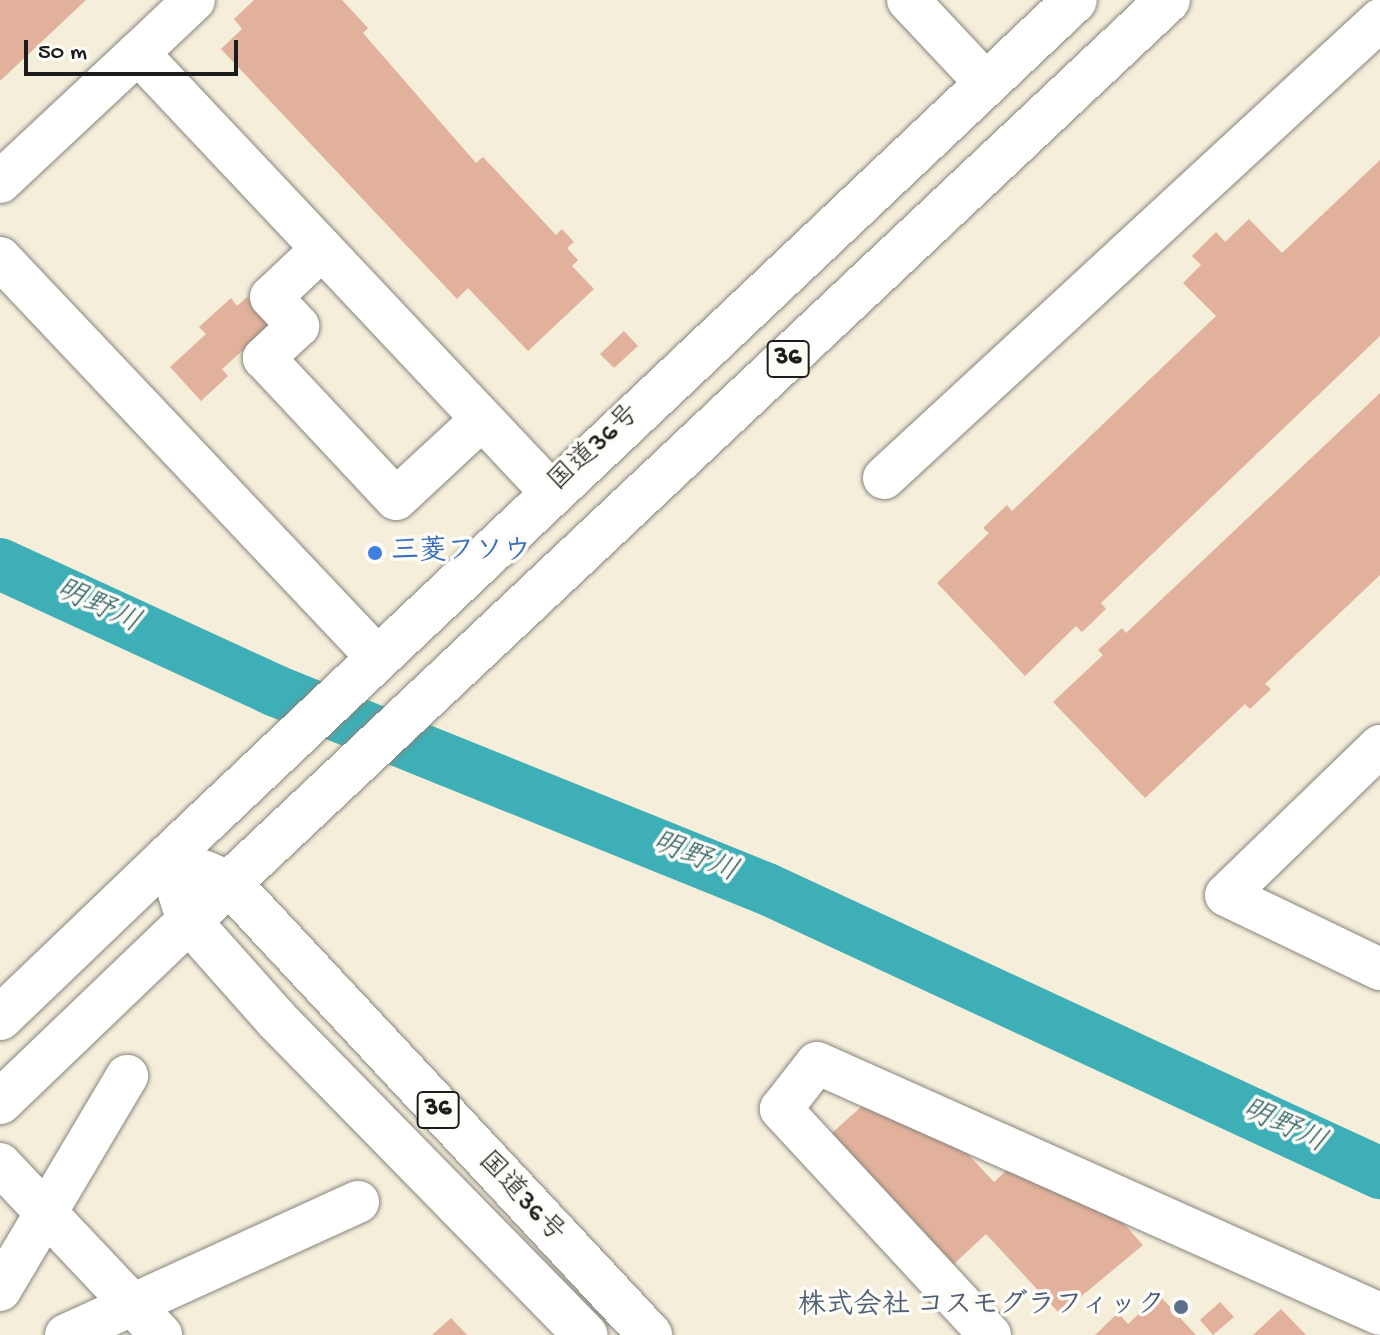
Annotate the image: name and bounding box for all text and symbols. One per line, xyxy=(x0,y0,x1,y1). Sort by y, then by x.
scale bar xyxy=(28,24,242,74)
text: 50 m xyxy=(38,39,87,68)
road number: 36 xyxy=(766,337,810,381)
street label: 国道36号 xyxy=(542,398,648,500)
place label: 三菱フソウ xyxy=(391,536,531,570)
marker: 三菱フソウ xyxy=(366,544,384,562)
water label: 明野川 xyxy=(49,573,145,643)
water label: 明野川 xyxy=(646,825,742,893)
road number: 36 xyxy=(416,1088,460,1132)
water label: 明野川 xyxy=(1235,1093,1331,1163)
street label: 国道36号 xyxy=(469,1145,571,1251)
place label: 株式会社 コスモグラフィック xyxy=(794,1290,1165,1324)
marker: 株式会社 コスモグラフィック xyxy=(1172,1298,1190,1316)

